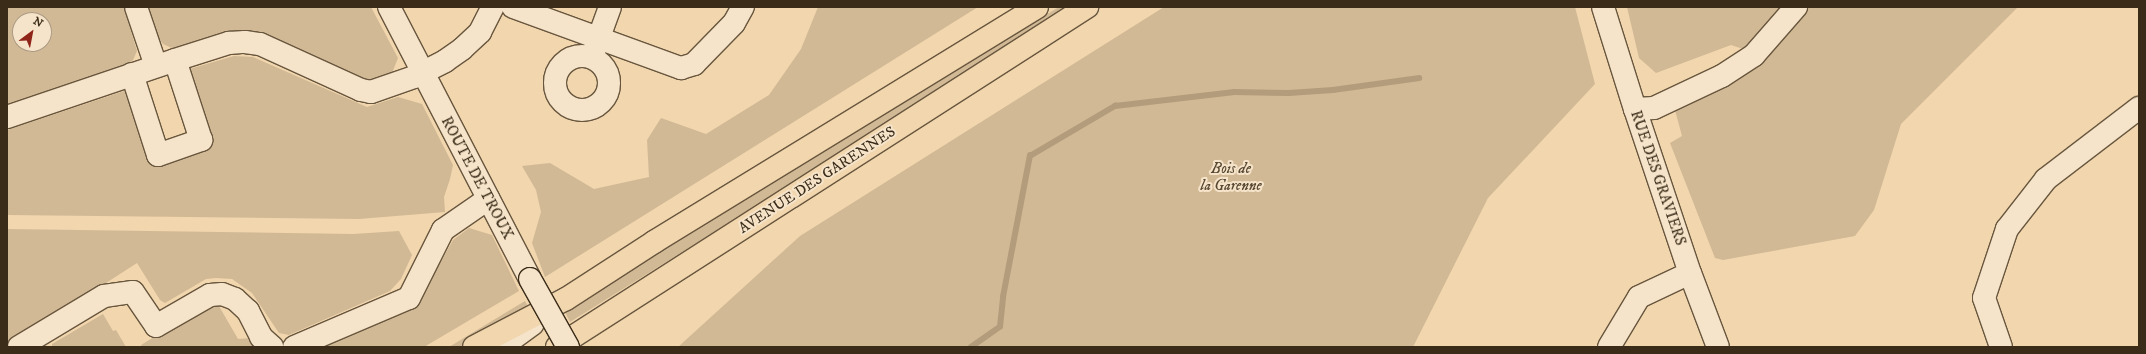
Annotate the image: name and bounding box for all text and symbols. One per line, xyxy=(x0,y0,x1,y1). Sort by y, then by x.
north arrow xyxy=(12,12,52,52)
text: N xyxy=(30,14,45,31)
street label: RUE DES GRAVIERS xyxy=(1626,108,1690,248)
street label: ROUTE DE TROUX xyxy=(437,114,517,242)
street label: AVENUE DES GARENNES xyxy=(735,122,899,238)
park label: Bois de la Garenne xyxy=(1201,159,1261,194)

